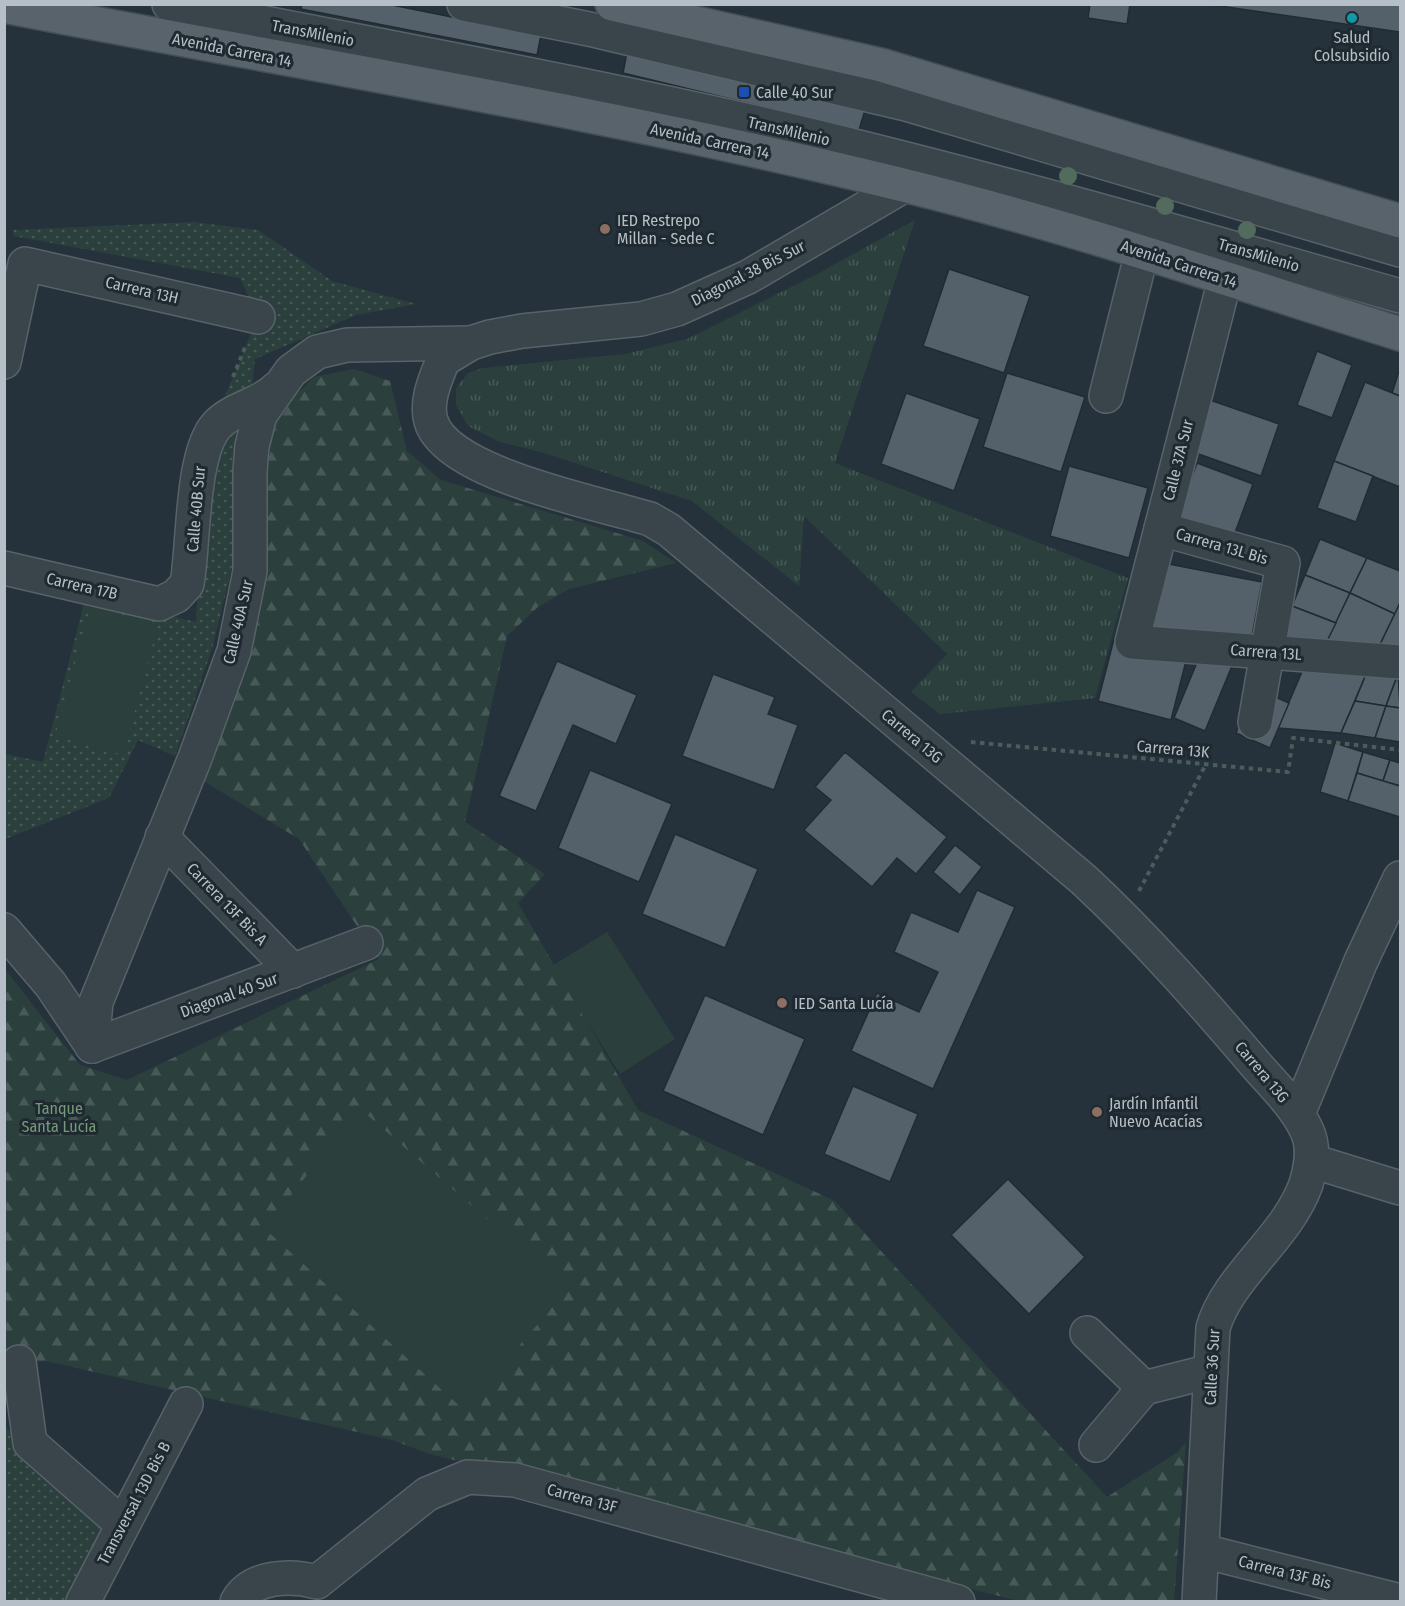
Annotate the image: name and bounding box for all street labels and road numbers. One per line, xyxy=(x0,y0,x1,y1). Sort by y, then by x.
street label: TransMilenio xyxy=(270,16,356,50)
street label: Avenida Carrera 14 xyxy=(171,29,294,71)
street label: TransMilenio xyxy=(746,112,832,150)
street label: Avenida Carrera 14 xyxy=(649,119,771,163)
street label: TransMilenio xyxy=(1216,234,1302,276)
street label: Diagonal 38 Bis Sur xyxy=(688,236,808,310)
street label: Avenida Carrera 14 xyxy=(1118,236,1240,292)
street label: Carrera 13H xyxy=(104,272,180,308)
street label: Calle 37A Sur xyxy=(1159,417,1197,503)
street label: Calle 40B Sur xyxy=(183,465,209,553)
street label: Carrera 13L Bis xyxy=(1174,524,1270,568)
street label: Carrera 17B xyxy=(44,569,120,603)
street label: Calle 40A Sur xyxy=(219,578,257,666)
street label: Carrera 13L xyxy=(1230,640,1302,664)
street label: Carrera 13G xyxy=(878,705,946,767)
street label: Carrera 13K xyxy=(1136,736,1211,762)
street label: Carrera 13F Bis A xyxy=(183,859,271,950)
street label: Diagonal 40 Sur xyxy=(178,968,281,1021)
street label: Carrera 13G xyxy=(1231,1038,1293,1106)
street label: Calle 36 Sur xyxy=(1201,1328,1224,1406)
street label: Transversal 13D Bis B xyxy=(94,1438,174,1568)
street label: Carrera 13F xyxy=(545,1480,619,1516)
street label: Carrera 13F Bis xyxy=(1237,1551,1334,1593)

